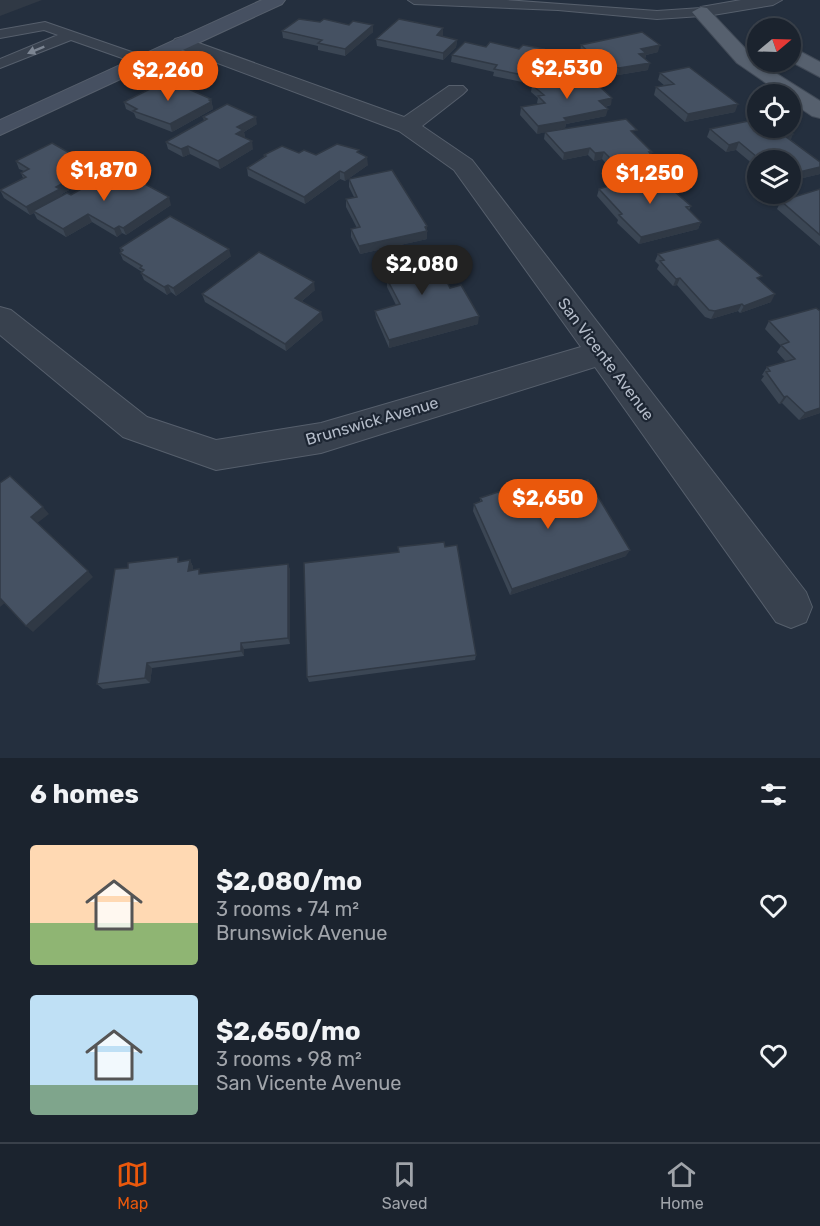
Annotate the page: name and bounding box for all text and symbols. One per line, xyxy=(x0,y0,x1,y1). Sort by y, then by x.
north arrow xyxy=(747,18,801,72)
map controls xyxy=(747,18,801,204)
one-way arrow xyxy=(26,45,44,55)
pin: $2,530 xyxy=(518,49,616,100)
pin: $2,260 xyxy=(119,51,217,102)
text: $2,530 xyxy=(531,56,603,80)
text: $2,260 xyxy=(132,58,204,82)
button: locate xyxy=(747,84,801,138)
button: layers xyxy=(747,150,801,204)
pin: $1,870 xyxy=(55,151,153,202)
pin: $1,250 xyxy=(601,154,699,205)
text: $1,870 xyxy=(70,158,138,182)
text: $1,250 xyxy=(616,161,684,185)
pin: $2,080 xyxy=(373,245,471,296)
text: $2,080 xyxy=(386,252,458,276)
street label: San Vicente Avenue xyxy=(554,294,658,424)
street label: Brunswick Avenue xyxy=(303,393,441,449)
pin: $2,650 xyxy=(499,479,597,530)
text: $2,650 xyxy=(512,486,584,510)
icon: filters xyxy=(757,778,790,811)
text: 6 homes xyxy=(30,779,139,810)
text: $2,080/mo xyxy=(216,866,362,897)
icon: home xyxy=(78,869,150,941)
icon: heart xyxy=(757,889,790,922)
text: 3 rooms · 74 m² xyxy=(216,897,359,921)
text: Brunswick Avenue xyxy=(216,921,388,945)
text: $2,650/mo xyxy=(216,1016,361,1047)
icon: home xyxy=(78,1019,150,1091)
icon: heart xyxy=(757,1039,790,1072)
text: 3 rooms · 98 m² xyxy=(216,1047,362,1071)
text: San Vicente Avenue xyxy=(216,1071,402,1095)
tab: Map xyxy=(116,1158,149,1213)
tab: Saved xyxy=(382,1158,427,1213)
tab: Home xyxy=(660,1158,704,1213)

